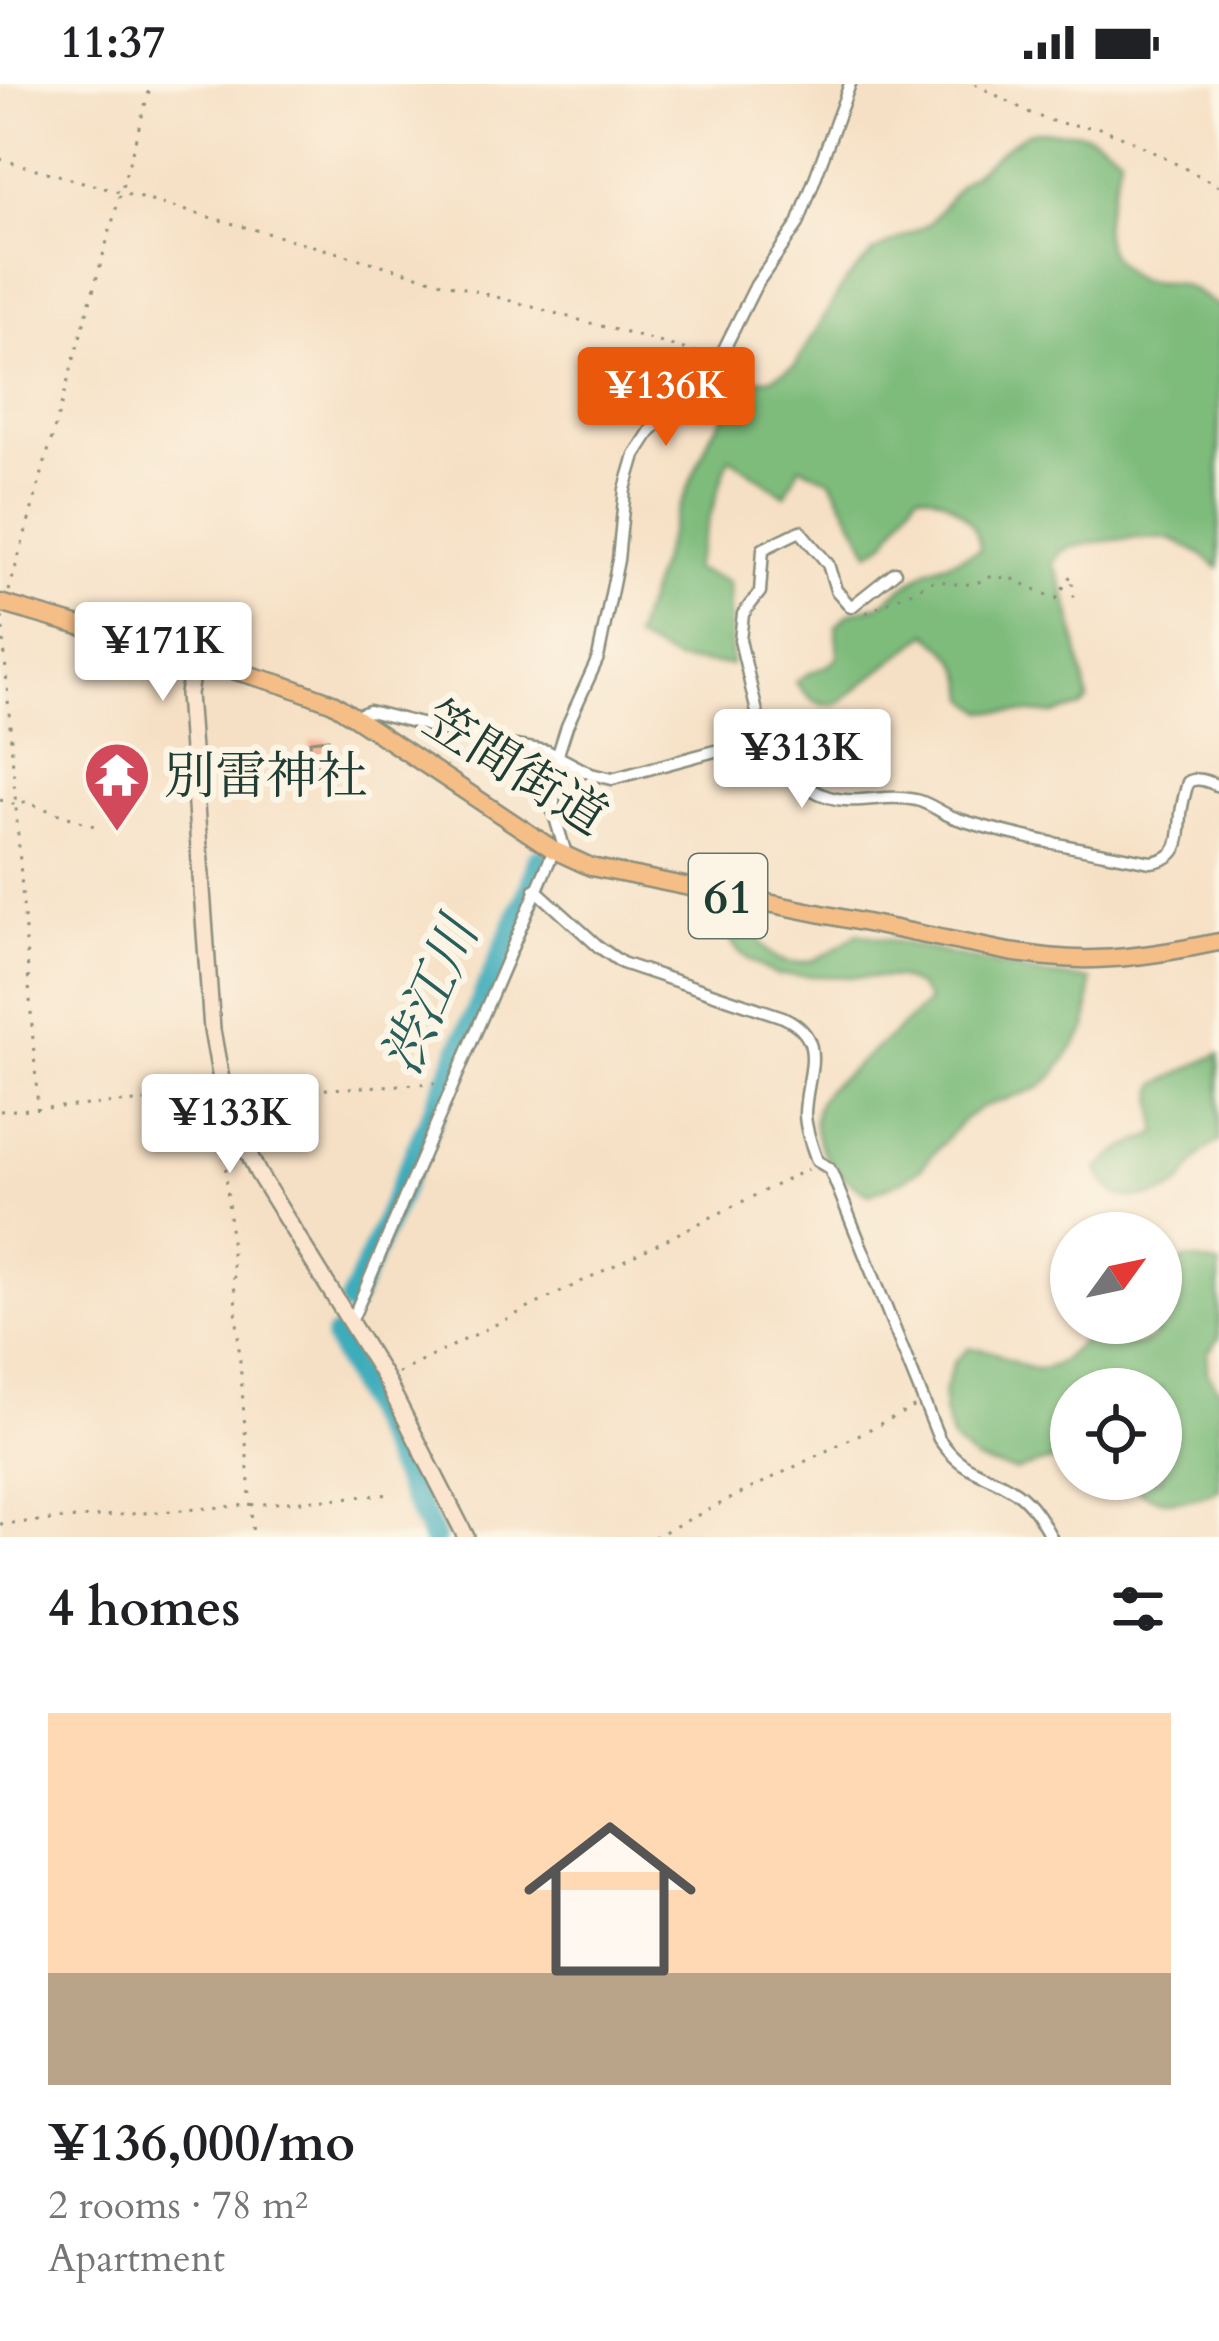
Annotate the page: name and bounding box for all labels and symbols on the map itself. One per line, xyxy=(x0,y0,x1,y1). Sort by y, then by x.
pin: ¥136K xyxy=(582,347,750,449)
pin: ¥171K xyxy=(79,602,247,704)
street label: 笠間街道 xyxy=(410,685,620,852)
pin: ¥313K xyxy=(718,709,886,811)
temple icon: 別雷神社 xyxy=(82,740,152,834)
place label: 別雷神社 xyxy=(164,742,368,812)
road number: 61 xyxy=(689,854,767,938)
water label: 渋江川 xyxy=(366,904,499,1086)
pin: ¥133K xyxy=(146,1074,314,1176)
north arrow xyxy=(1050,1212,1182,1344)

